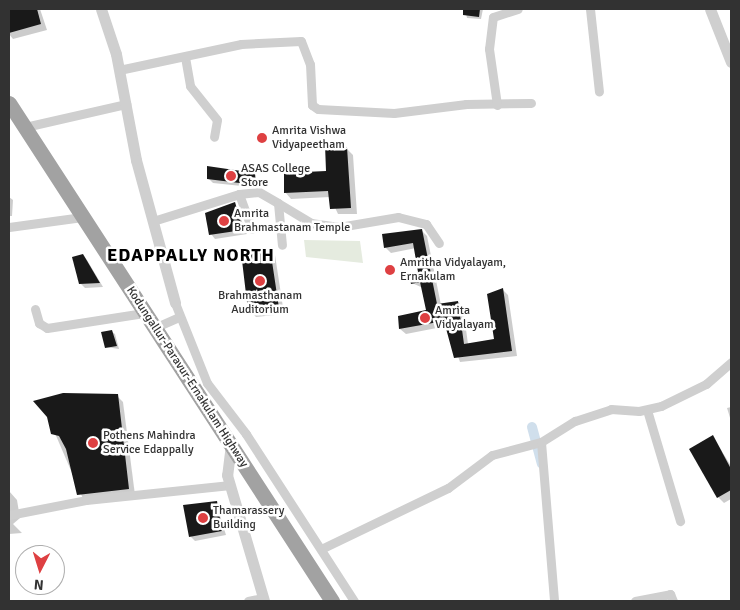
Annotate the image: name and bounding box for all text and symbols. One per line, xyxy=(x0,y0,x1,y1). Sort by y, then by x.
place label: Amrita Vishwa Vidyapeetham xyxy=(272,124,346,152)
marker: Amrita Vishwa Vidyapeetham xyxy=(256,132,268,144)
place label: ASAS College Store xyxy=(241,162,310,190)
marker: ASAS College Store xyxy=(225,170,237,182)
place label: Amrita Brahmastanam Temple xyxy=(234,207,350,235)
marker: Amrita Brahmastanam Temple xyxy=(218,215,230,227)
district label: EDAPPALLY NORTH xyxy=(105,244,277,266)
place label: Amritha Vidyalayam, Ernakulam xyxy=(400,256,506,284)
marker: Amritha Vidyalayam, Ernakulam xyxy=(384,264,396,276)
marker: Brahmasthanam Auditorium xyxy=(254,275,266,287)
street label: Kodungallur-Paravur-Ernakulam Highway xyxy=(123,284,251,470)
place label: Brahmasthanam Auditorium xyxy=(218,289,302,317)
place label: Amrita Vidyalayam xyxy=(435,304,494,332)
marker: Amrita Vidyalayam xyxy=(419,312,431,324)
place label: Pothens Mahindra Service Edappally xyxy=(103,429,196,457)
marker: Pothens Mahindra Service Edappally xyxy=(87,437,99,449)
place label: Thamarassery Building xyxy=(213,504,284,532)
marker: Thamarassery Building xyxy=(197,512,209,524)
north arrow xyxy=(15,545,65,595)
text: N xyxy=(33,576,44,593)

